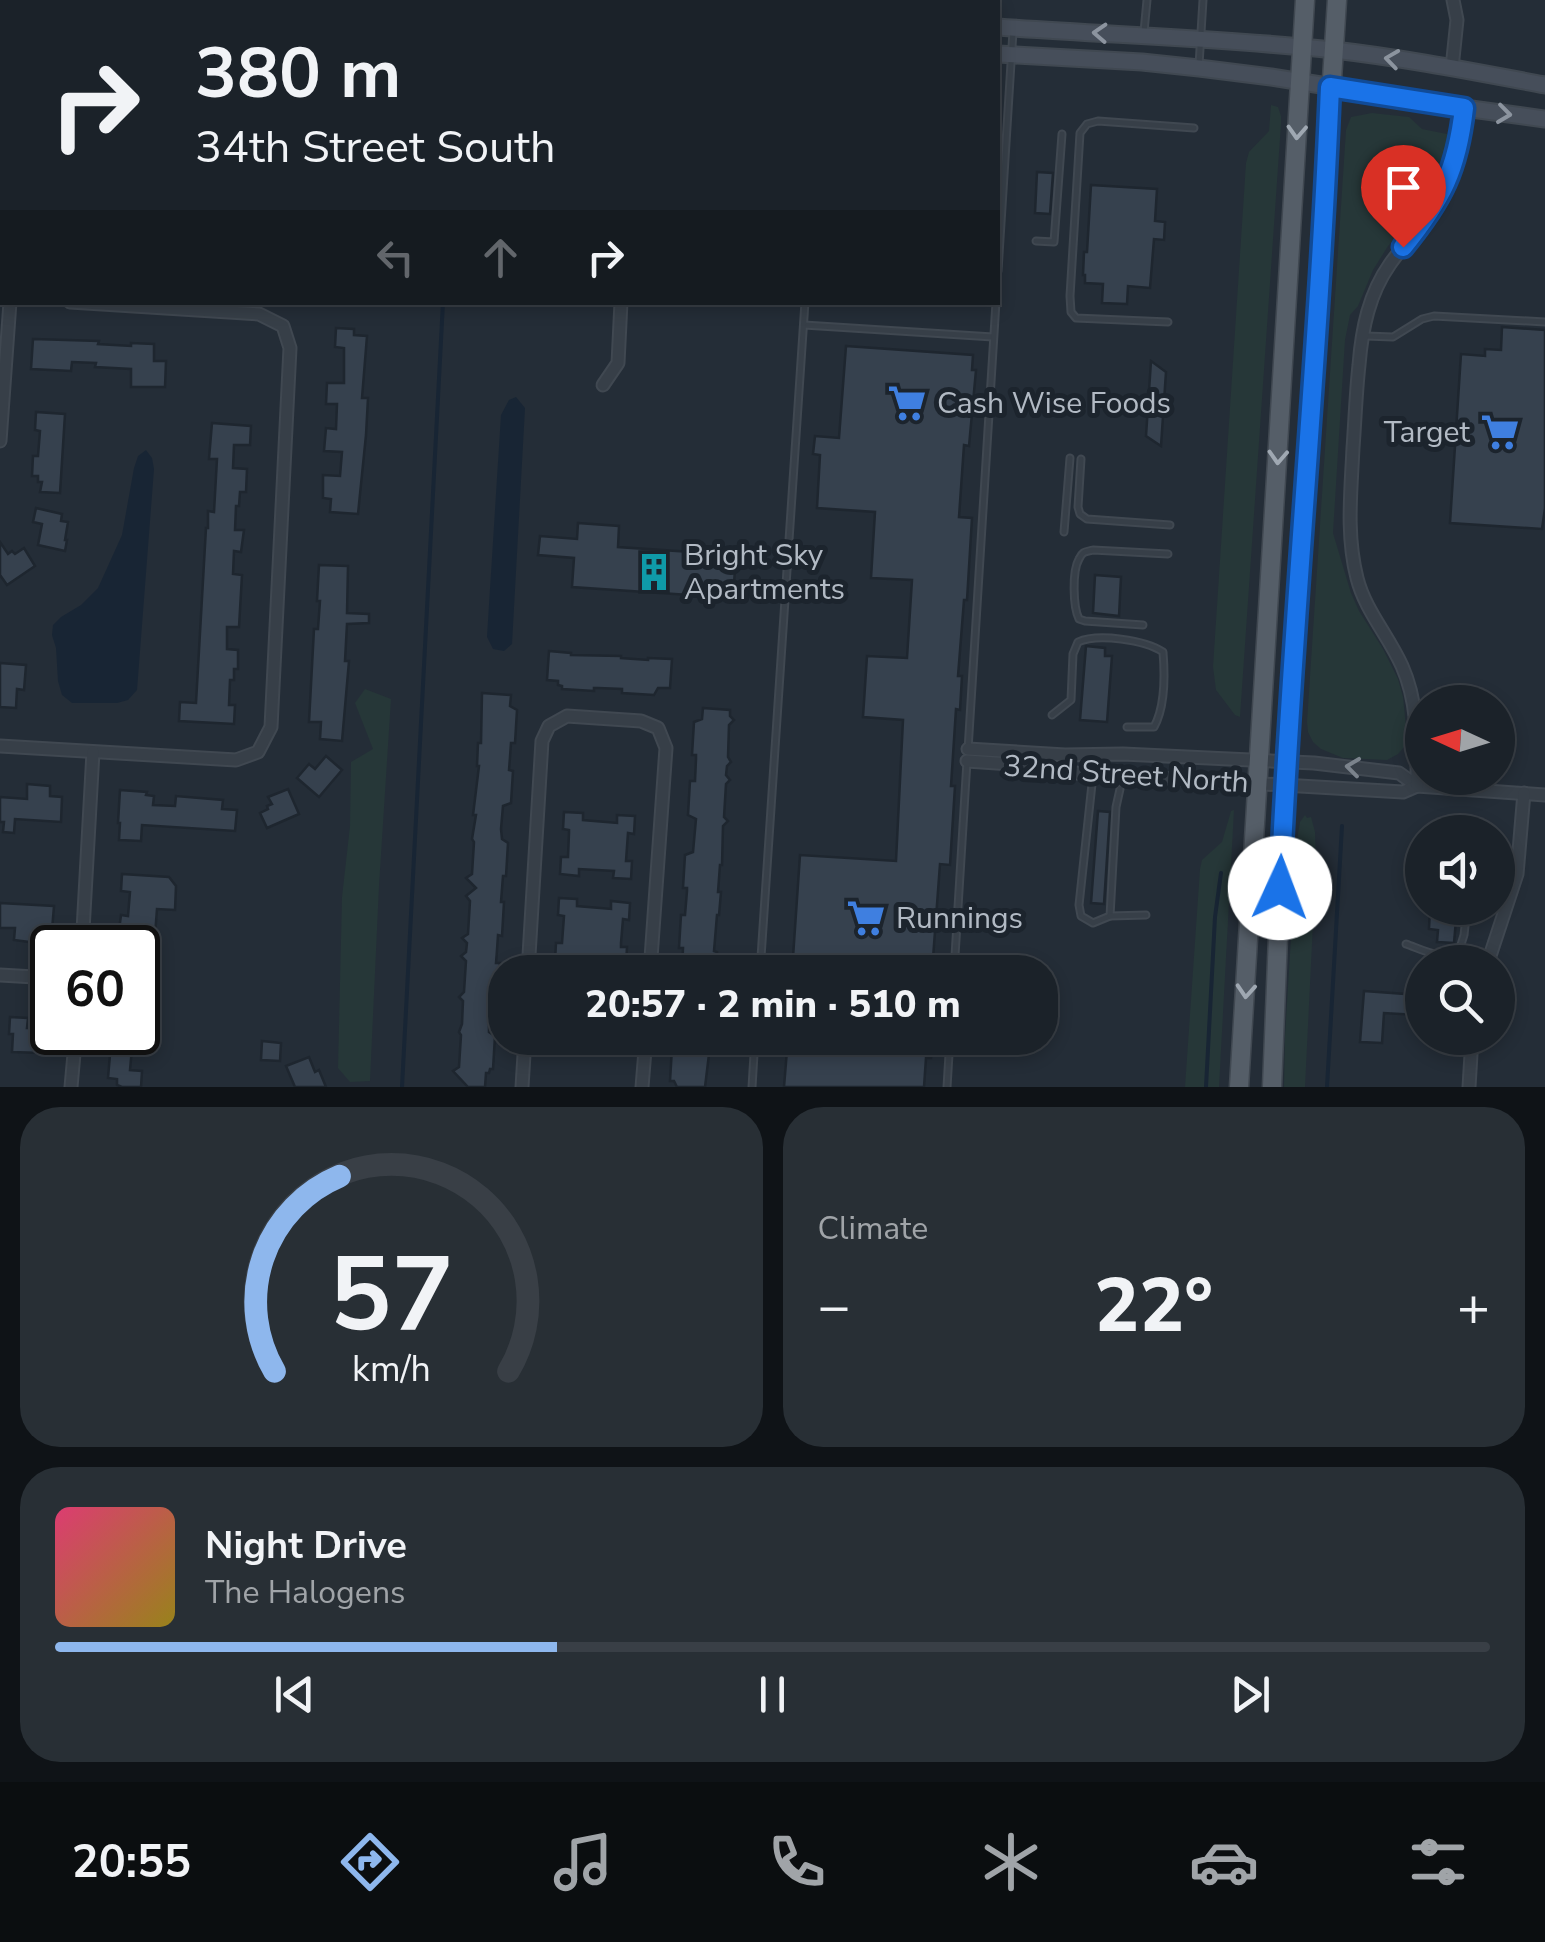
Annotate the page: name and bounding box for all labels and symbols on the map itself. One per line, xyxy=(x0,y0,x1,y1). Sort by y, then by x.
one-way arrow xyxy=(1091,22,1107,43)
one-way arrow xyxy=(1384,50,1401,71)
one-way arrow xyxy=(1496,102,1513,123)
one-way arrow xyxy=(1287,125,1308,141)
pin xyxy=(1361,145,1446,248)
supermarket icon: Cash Wise Foods xyxy=(886,382,928,424)
place label: Cash Wise Foods xyxy=(937,383,1171,424)
supermarket icon: Target xyxy=(1479,411,1521,453)
place label: Target xyxy=(1384,412,1470,453)
one-way arrow xyxy=(1268,449,1289,465)
place label: Bright Sky Apartments xyxy=(684,535,845,610)
building icon: Bright Sky Apartments xyxy=(633,551,675,593)
north arrow xyxy=(1405,685,1515,795)
street label: 32nd Street North xyxy=(1002,745,1250,804)
one-way arrow xyxy=(1345,757,1361,778)
position arrow xyxy=(1228,836,1332,940)
supermarket icon: Runnings xyxy=(845,897,887,939)
place label: Runnings xyxy=(896,898,1023,939)
speed limit sign: 60 xyxy=(30,925,160,1055)
one-way arrow xyxy=(1236,983,1257,999)

